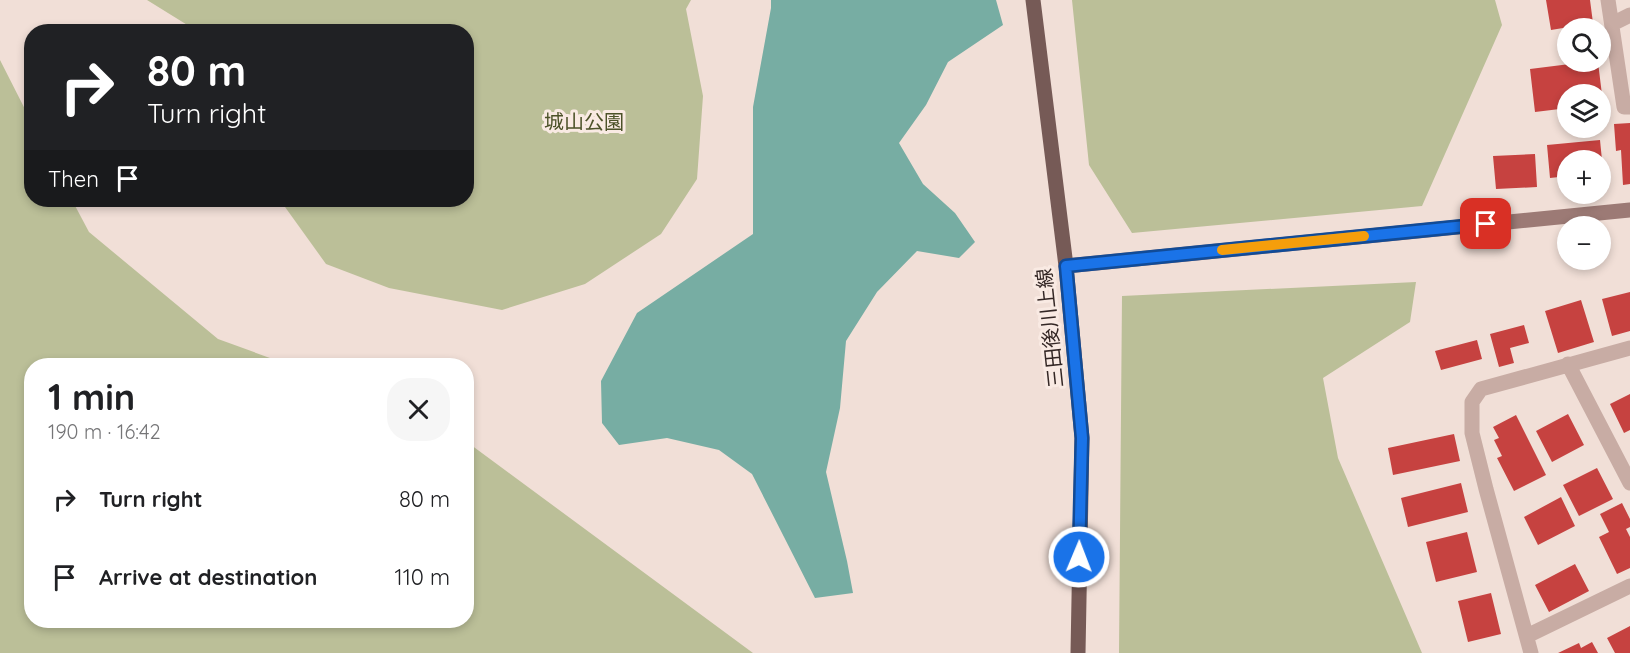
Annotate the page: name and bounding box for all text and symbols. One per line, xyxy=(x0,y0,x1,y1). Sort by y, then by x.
map controls xyxy=(1557,18,1611,270)
button: search xyxy=(1557,18,1611,72)
text: 80 m xyxy=(147,44,246,97)
icon: right xyxy=(48,48,126,126)
button: layers xyxy=(1557,84,1611,138)
text: Turn right xyxy=(147,96,266,130)
park label: 城山公園 xyxy=(544,109,624,134)
button: + xyxy=(1557,150,1611,204)
icon: arrive xyxy=(111,162,144,195)
text: Then xyxy=(48,165,99,193)
pin xyxy=(1460,198,1511,249)
icon: arrive xyxy=(1469,207,1502,240)
button: − xyxy=(1557,216,1611,270)
street label: 三田後川上線 xyxy=(1031,267,1068,389)
text: 1 min xyxy=(48,374,135,419)
button: close xyxy=(387,378,450,441)
text: 190 m · 16:42 xyxy=(48,419,161,444)
icon: right xyxy=(48,483,81,516)
text: Turn right xyxy=(99,485,203,513)
text: 80 m xyxy=(399,485,450,513)
position arrow xyxy=(1047,525,1111,589)
icon: arrive xyxy=(48,561,81,594)
text: Arrive at destination xyxy=(99,563,317,591)
text: 110 m xyxy=(395,563,450,591)

